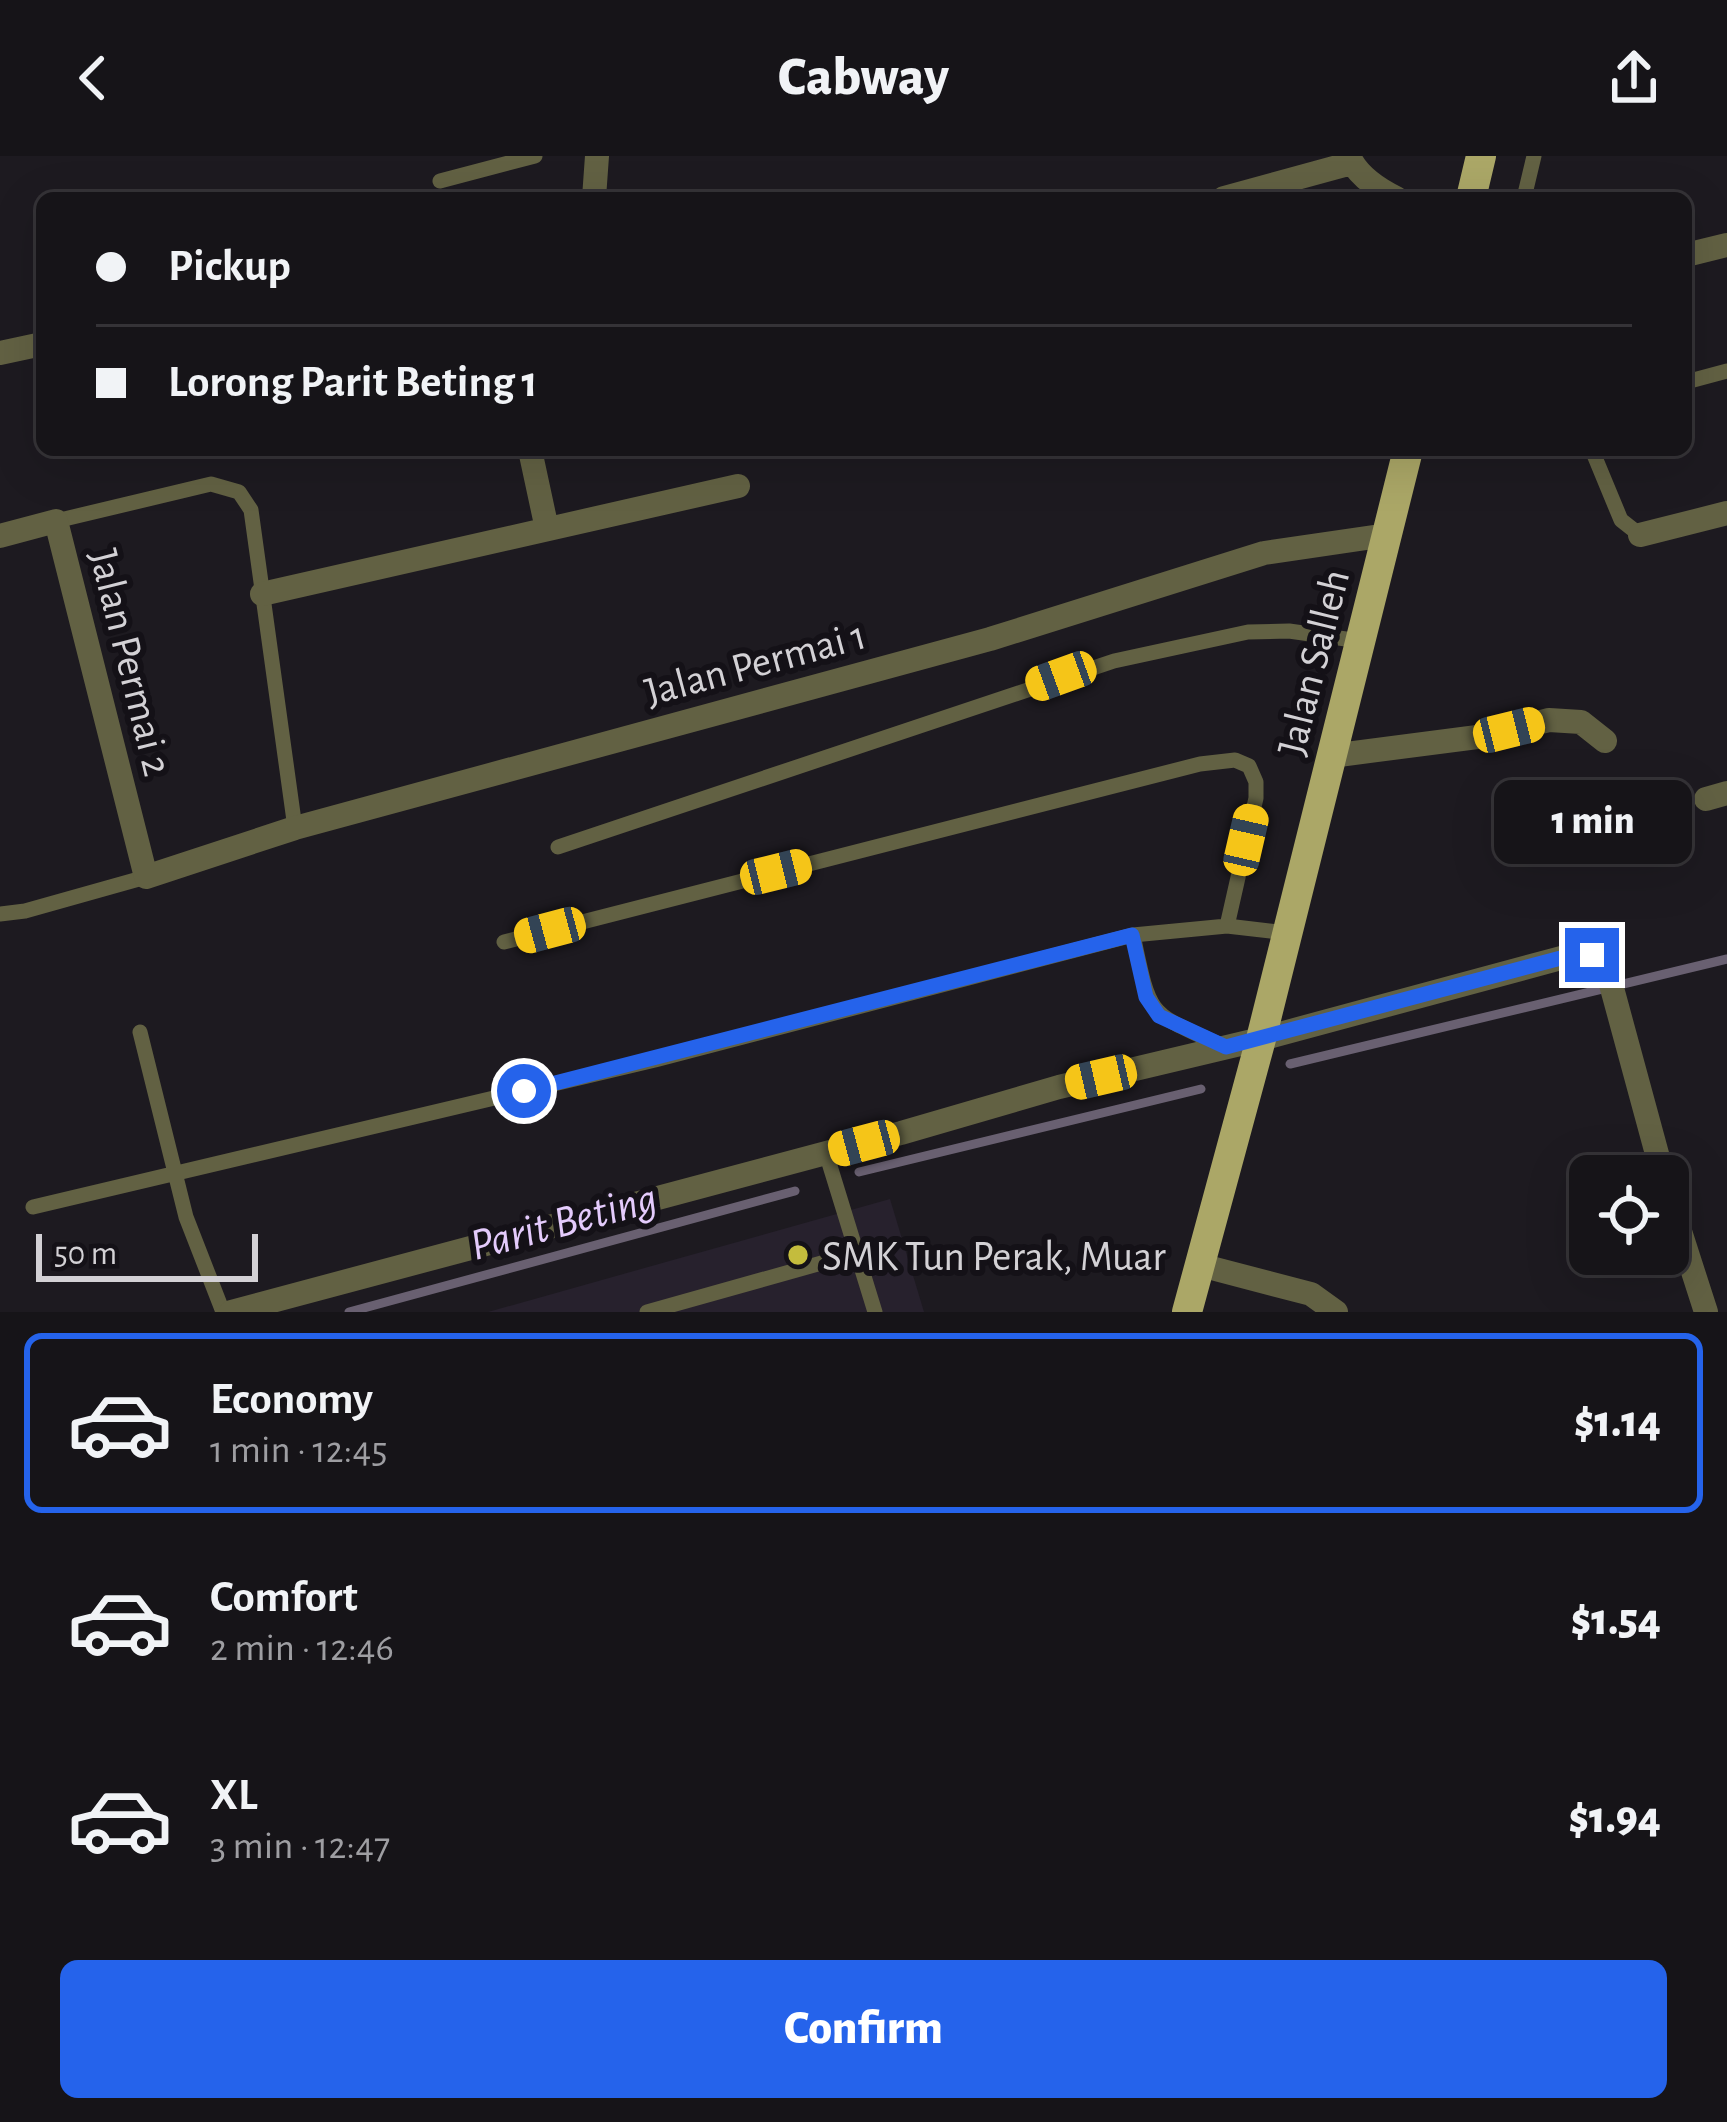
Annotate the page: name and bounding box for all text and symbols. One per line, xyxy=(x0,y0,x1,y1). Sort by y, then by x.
icon: back xyxy=(60,45,126,111)
icon: share xyxy=(1601,45,1667,111)
text: Cabway xyxy=(778,51,949,105)
text: Pickup xyxy=(168,244,291,289)
text: Lorong Parit Beting 1 xyxy=(168,360,538,405)
street label: Jalan Permai 2 xyxy=(82,545,178,780)
street label: Jalan Salleh xyxy=(1271,565,1357,760)
street label: Jalan Permai 1 xyxy=(640,614,871,714)
car xyxy=(1021,647,1101,705)
car xyxy=(1470,704,1548,756)
callout: 1 min xyxy=(1493,781,1691,865)
car xyxy=(1220,801,1272,879)
text: 1 min xyxy=(1551,802,1635,841)
car xyxy=(737,846,815,898)
car xyxy=(511,903,589,957)
route end xyxy=(1565,928,1619,982)
car xyxy=(1062,1051,1140,1103)
route start xyxy=(497,1064,551,1118)
car xyxy=(825,1116,903,1170)
map controls xyxy=(1569,1155,1689,1275)
button: locate xyxy=(1569,1155,1689,1275)
water label: Parit Beting xyxy=(465,1176,662,1269)
scale bar xyxy=(36,1228,258,1281)
place label: SMK Tun Perak, Muar xyxy=(822,1236,1166,1278)
text: 50 m xyxy=(54,1238,117,1271)
marker: SMK Tun Perak, Muar xyxy=(785,1242,811,1268)
icon: car xyxy=(66,1369,174,1477)
text: Economy xyxy=(210,1377,373,1422)
text: $1.14 xyxy=(1574,1400,1661,1445)
text: 1 min · 12:45 xyxy=(210,1431,388,1470)
icon: car xyxy=(66,1567,174,1675)
text: Comfort xyxy=(210,1575,358,1620)
text: $1.54 xyxy=(1571,1598,1661,1643)
text: 2 min · 12:46 xyxy=(210,1629,394,1668)
icon: car xyxy=(66,1765,174,1873)
text: XL xyxy=(210,1773,258,1818)
text: $1.94 xyxy=(1568,1796,1661,1841)
text: 3 min · 12:47 xyxy=(210,1827,390,1866)
button: Confirm xyxy=(60,1960,1667,2098)

